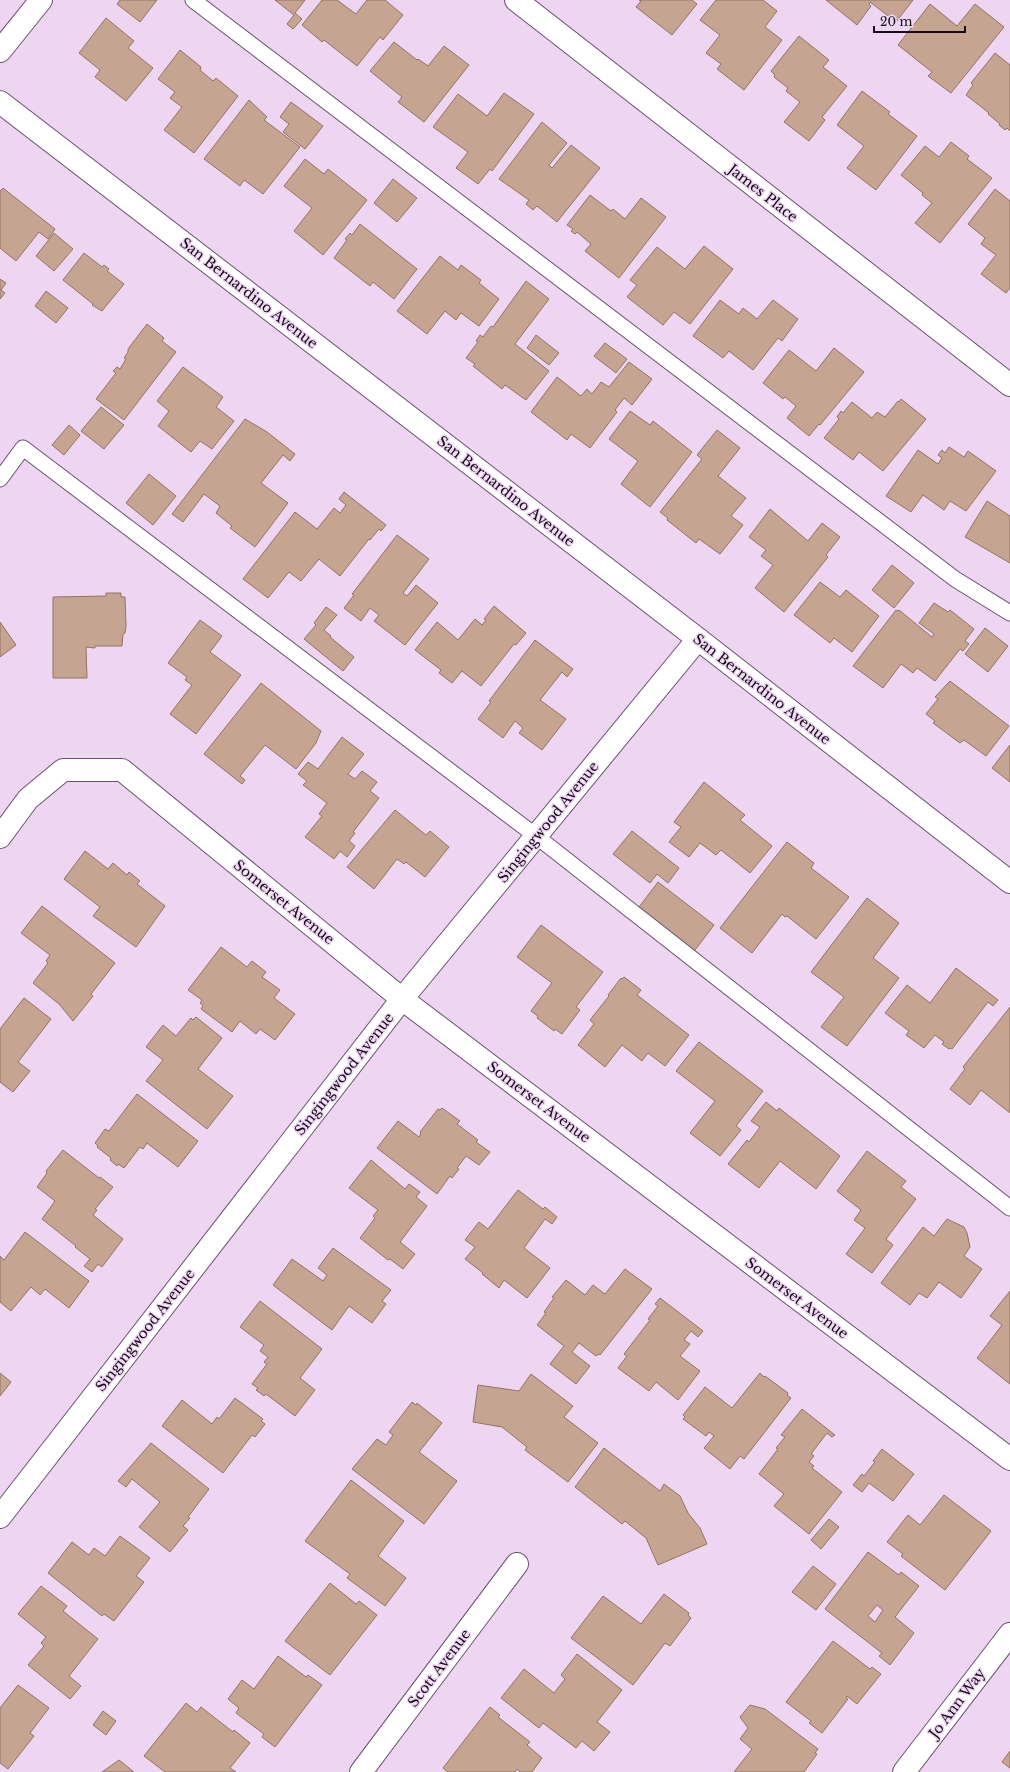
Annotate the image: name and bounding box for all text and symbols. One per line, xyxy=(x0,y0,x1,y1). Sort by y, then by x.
scale bar xyxy=(874,8,965,34)
text: 20 m xyxy=(880,14,912,29)
street label: James Place xyxy=(723,159,802,226)
street label: San Bernardino Avenue xyxy=(177,234,321,352)
street label: San Bernardino Avenue xyxy=(434,432,578,550)
street label: San Bernardino Avenue xyxy=(690,630,834,748)
street label: Singingwood Avenue xyxy=(494,758,602,886)
street label: Somerset Avenue xyxy=(230,856,338,948)
street label: Singingwood Avenue xyxy=(290,1009,398,1139)
street label: Somerset Avenue xyxy=(484,1057,594,1147)
street label: Somerset Avenue xyxy=(742,1253,852,1343)
street label: Singingwood Avenue xyxy=(91,1265,199,1395)
street label: Scott Avenue xyxy=(404,1625,474,1711)
street label: Jo Ann Way xyxy=(924,1664,989,1743)

